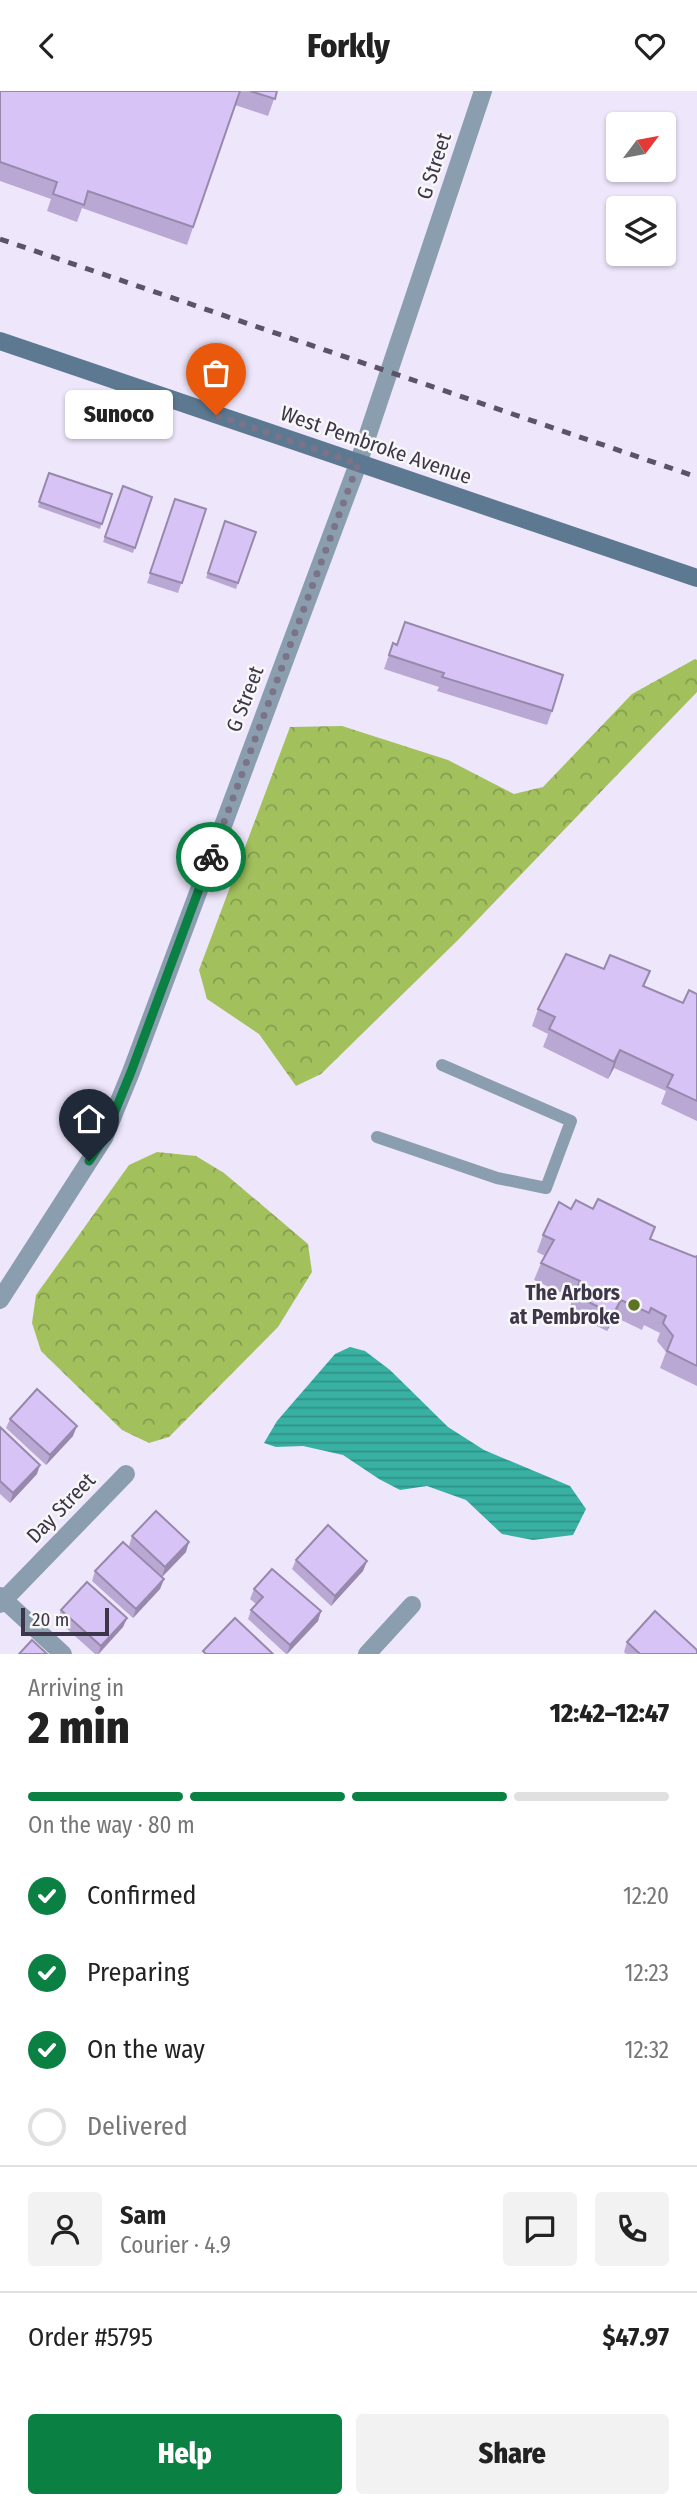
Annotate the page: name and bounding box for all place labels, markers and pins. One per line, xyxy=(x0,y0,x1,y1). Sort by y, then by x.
pin xyxy=(186,343,246,415)
callout: Sunoco xyxy=(66,391,174,439)
pin xyxy=(59,1089,119,1161)
place label: The Arbors at Pembroke xyxy=(510,1280,620,1330)
marker: The Arbors at Pembroke xyxy=(626,1297,642,1313)

